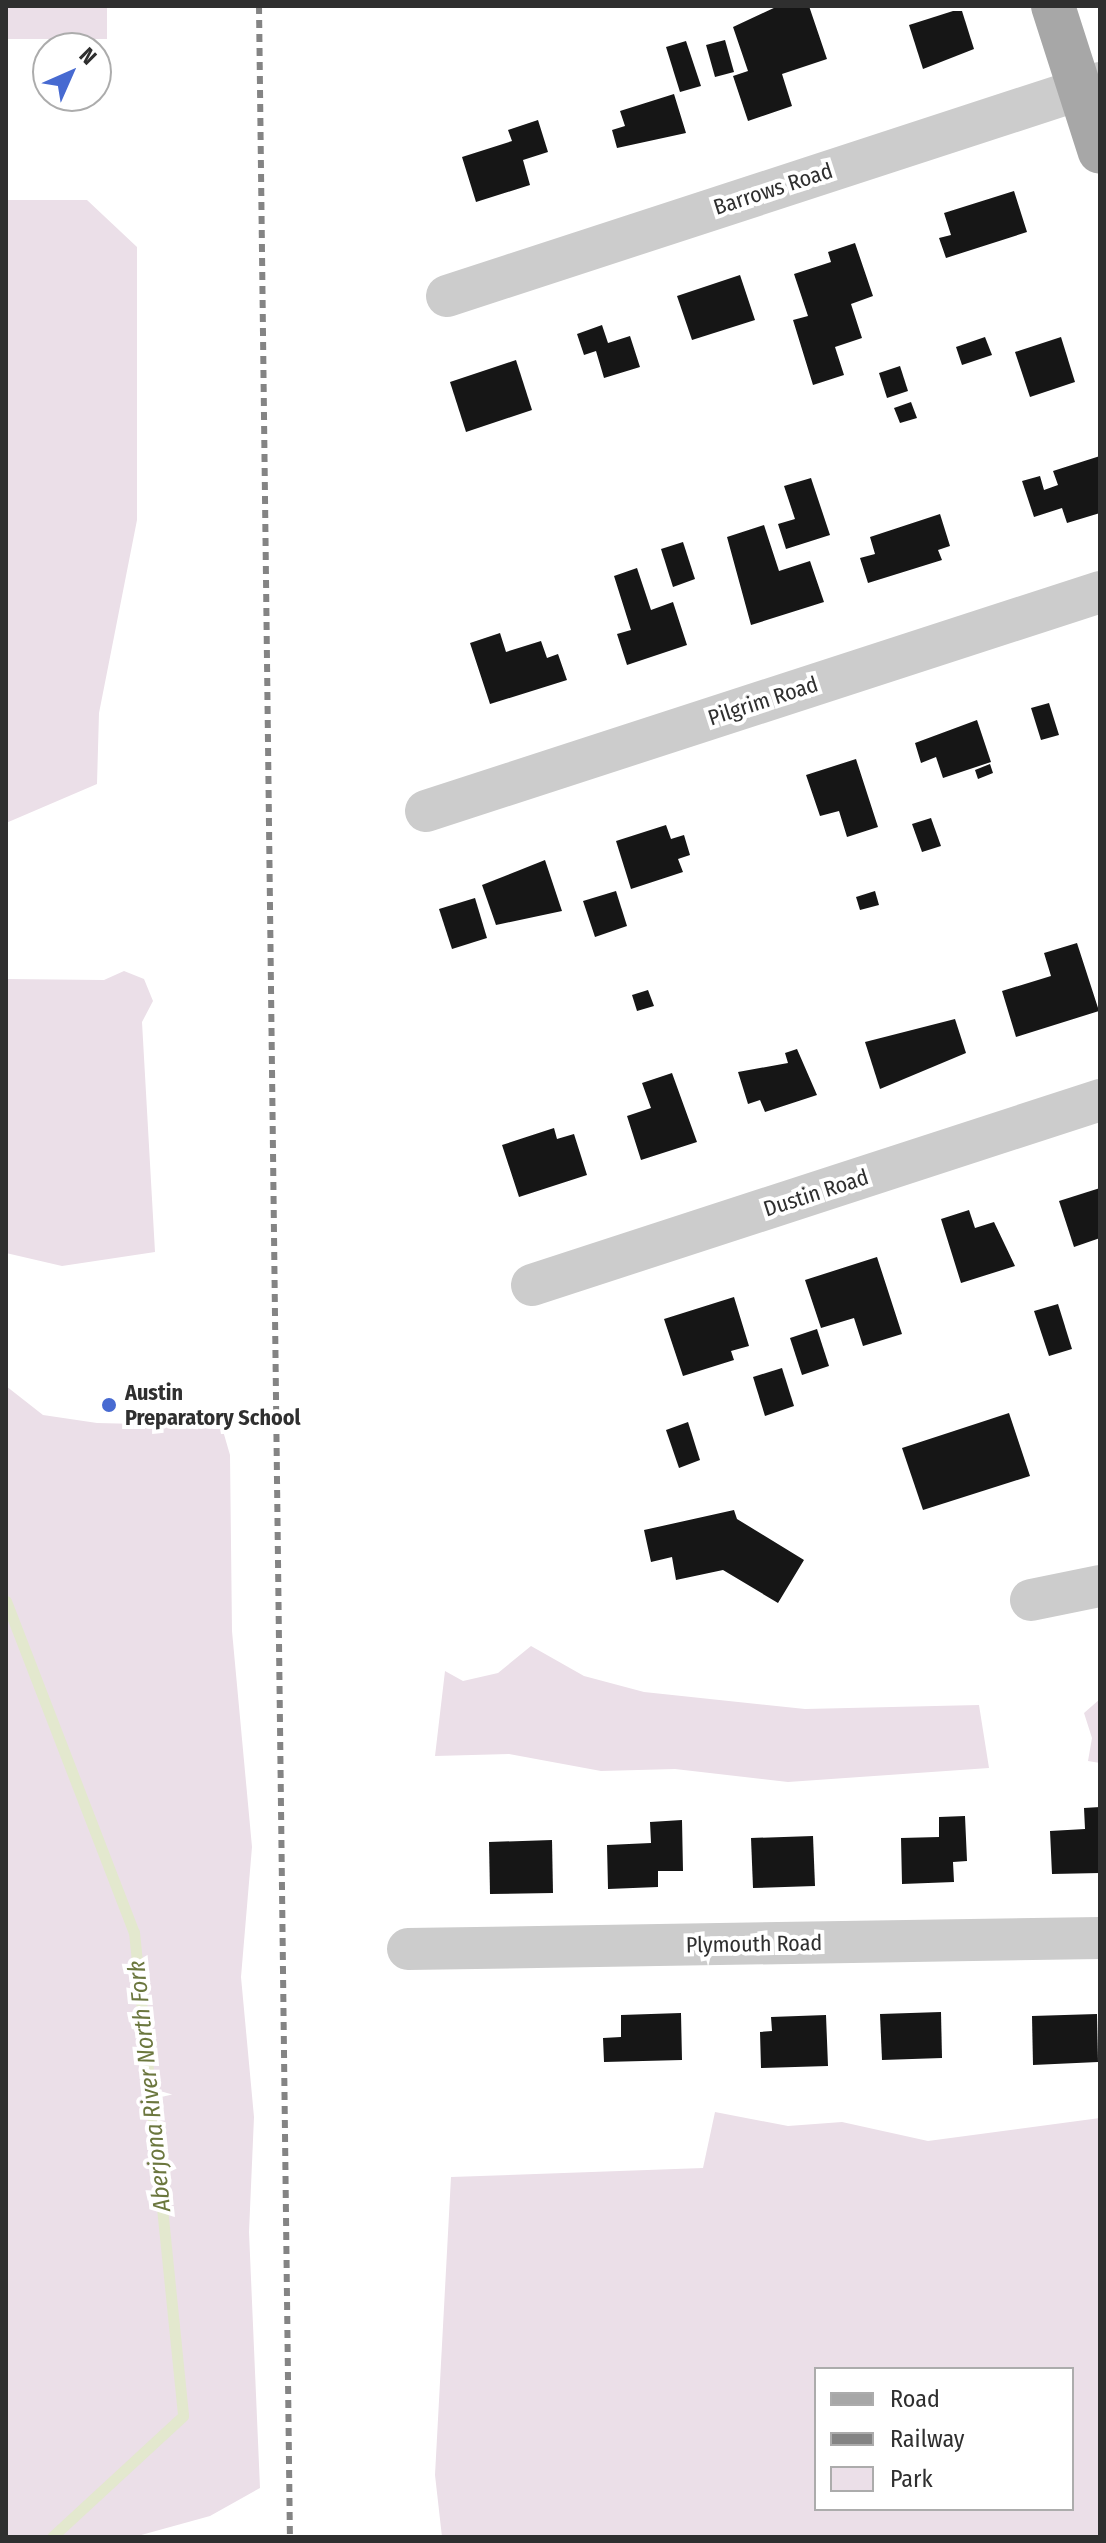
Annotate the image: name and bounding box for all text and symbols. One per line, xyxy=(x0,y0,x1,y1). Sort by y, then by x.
north arrow xyxy=(32,32,112,112)
text: N xyxy=(74,42,102,70)
street label: Barrows Road xyxy=(710,157,836,221)
street label: Pilgrim Road xyxy=(705,671,821,731)
street label: Dustin Road xyxy=(760,1164,872,1222)
place label: Austin Preparatory School xyxy=(125,1379,300,1430)
marker: Austin Preparatory School xyxy=(100,1396,118,1414)
street label: Plymouth Road xyxy=(686,1930,822,1958)
water label: Aberjona River North Fork xyxy=(122,1959,178,2213)
legend xyxy=(814,2367,1074,2511)
text: Road xyxy=(890,2385,940,2413)
text: Railway xyxy=(890,2425,965,2453)
text: Park xyxy=(890,2465,933,2493)

